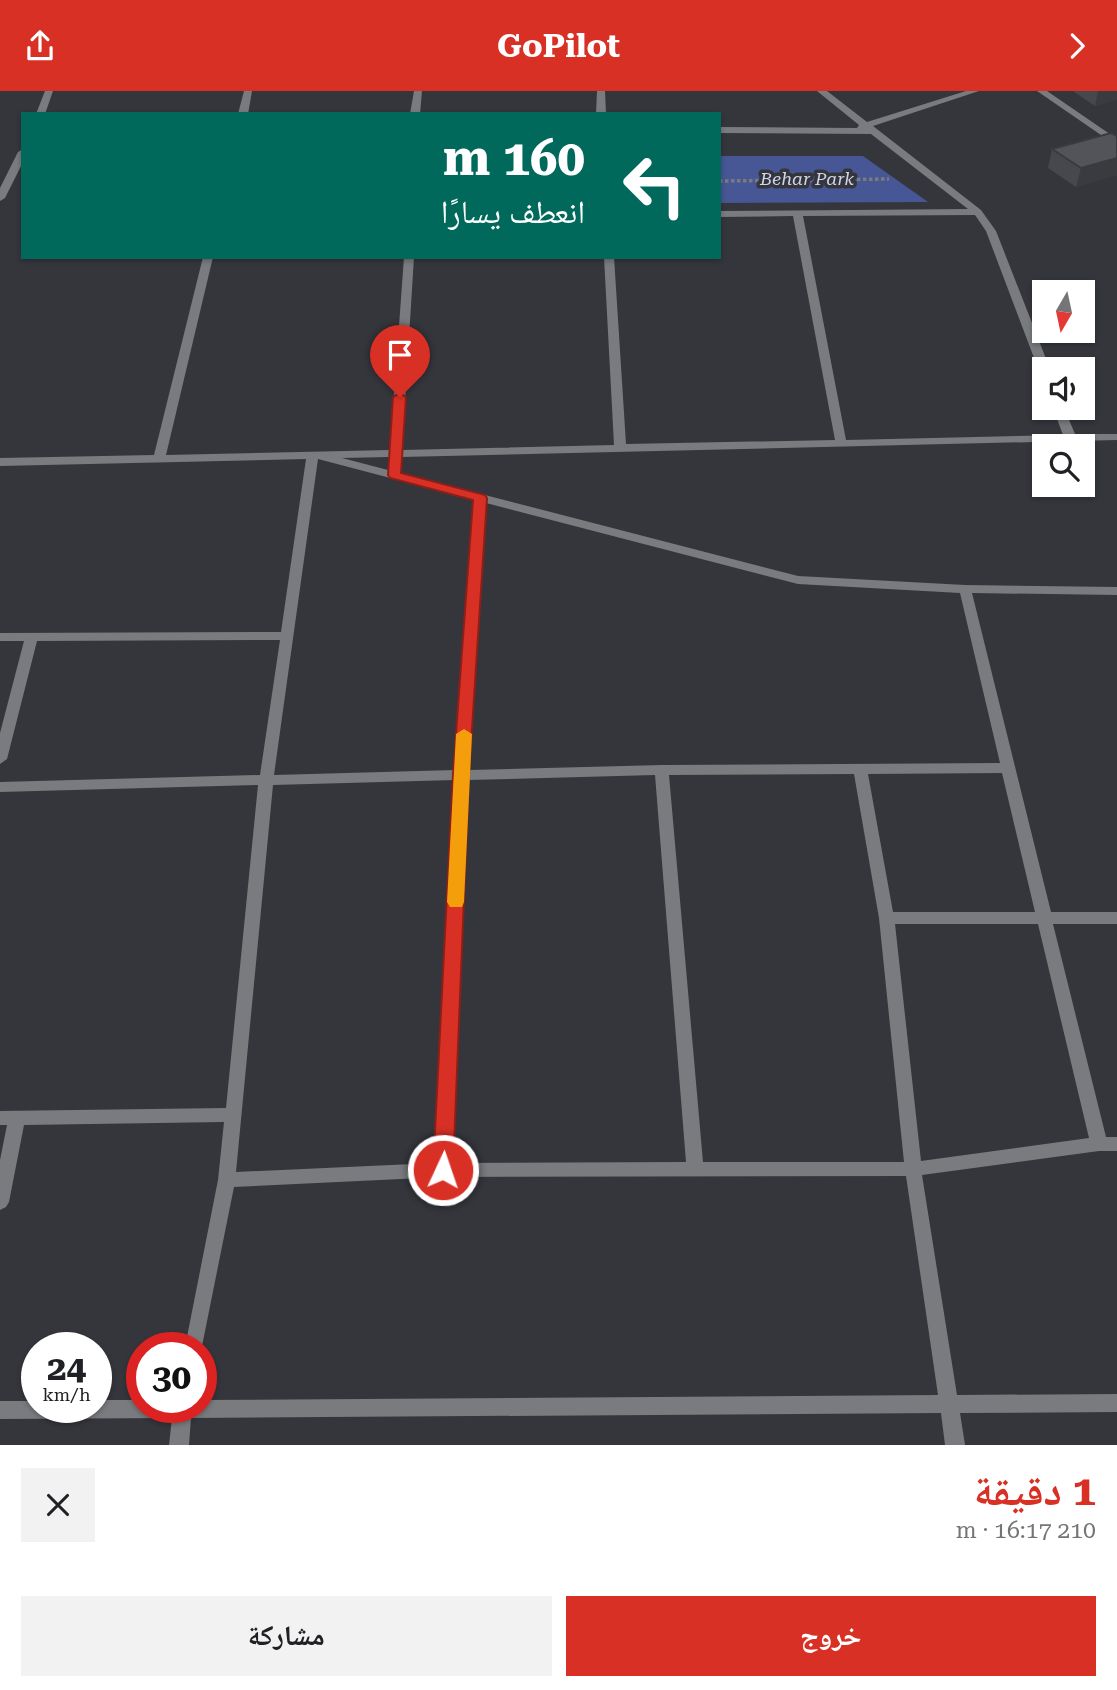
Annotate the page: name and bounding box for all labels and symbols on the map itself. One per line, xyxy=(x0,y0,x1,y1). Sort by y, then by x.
park label: Behar Park xyxy=(759,168,854,189)
north arrow xyxy=(1032,280,1096,343)
pin xyxy=(370,325,430,397)
position arrow xyxy=(406,1133,480,1207)
speed limit sign: 30 xyxy=(126,1332,217,1423)

